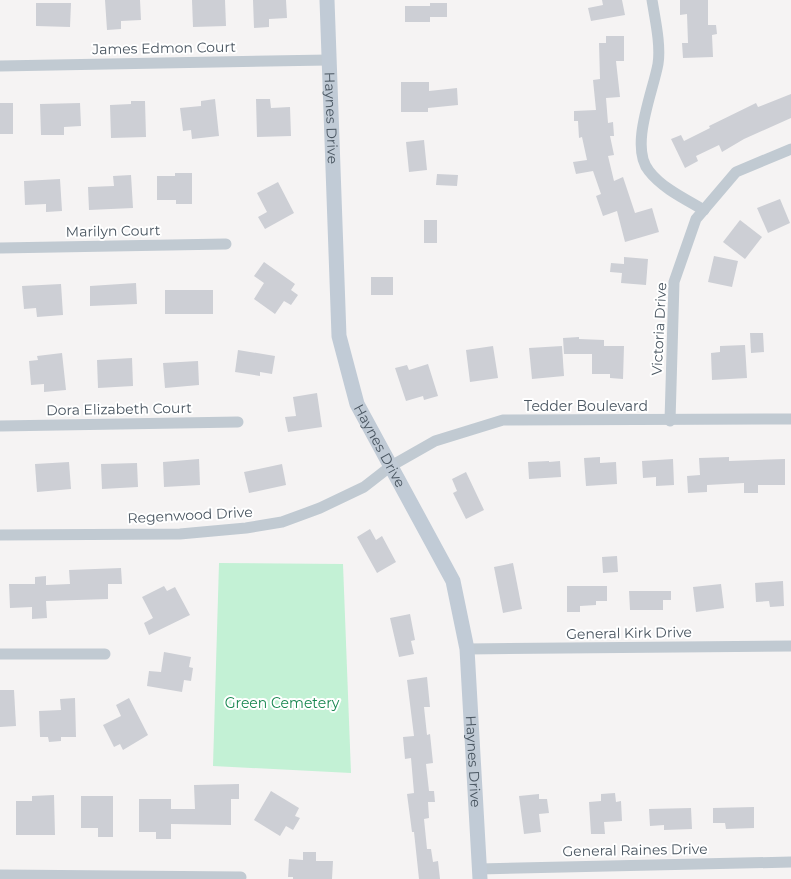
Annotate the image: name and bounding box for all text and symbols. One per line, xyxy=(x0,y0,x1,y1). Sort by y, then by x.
street label: James Edmon Court xyxy=(91,38,236,58)
street label: Haynes Drive xyxy=(321,72,342,164)
street label: Marilyn Court xyxy=(66,221,161,241)
street label: Victoria Drive xyxy=(648,282,670,376)
street label: Tedder Boulevard xyxy=(524,397,648,415)
street label: Dora Elizabeth Court xyxy=(46,399,192,419)
street label: Haynes Drive xyxy=(350,401,410,491)
street label: Regenwood Drive xyxy=(127,503,253,527)
street label: General Kirk Drive xyxy=(566,623,692,643)
park label: Green Cemetery xyxy=(225,694,340,712)
street label: Haynes Drive xyxy=(462,715,485,808)
street label: General Raines Drive xyxy=(562,840,708,860)

